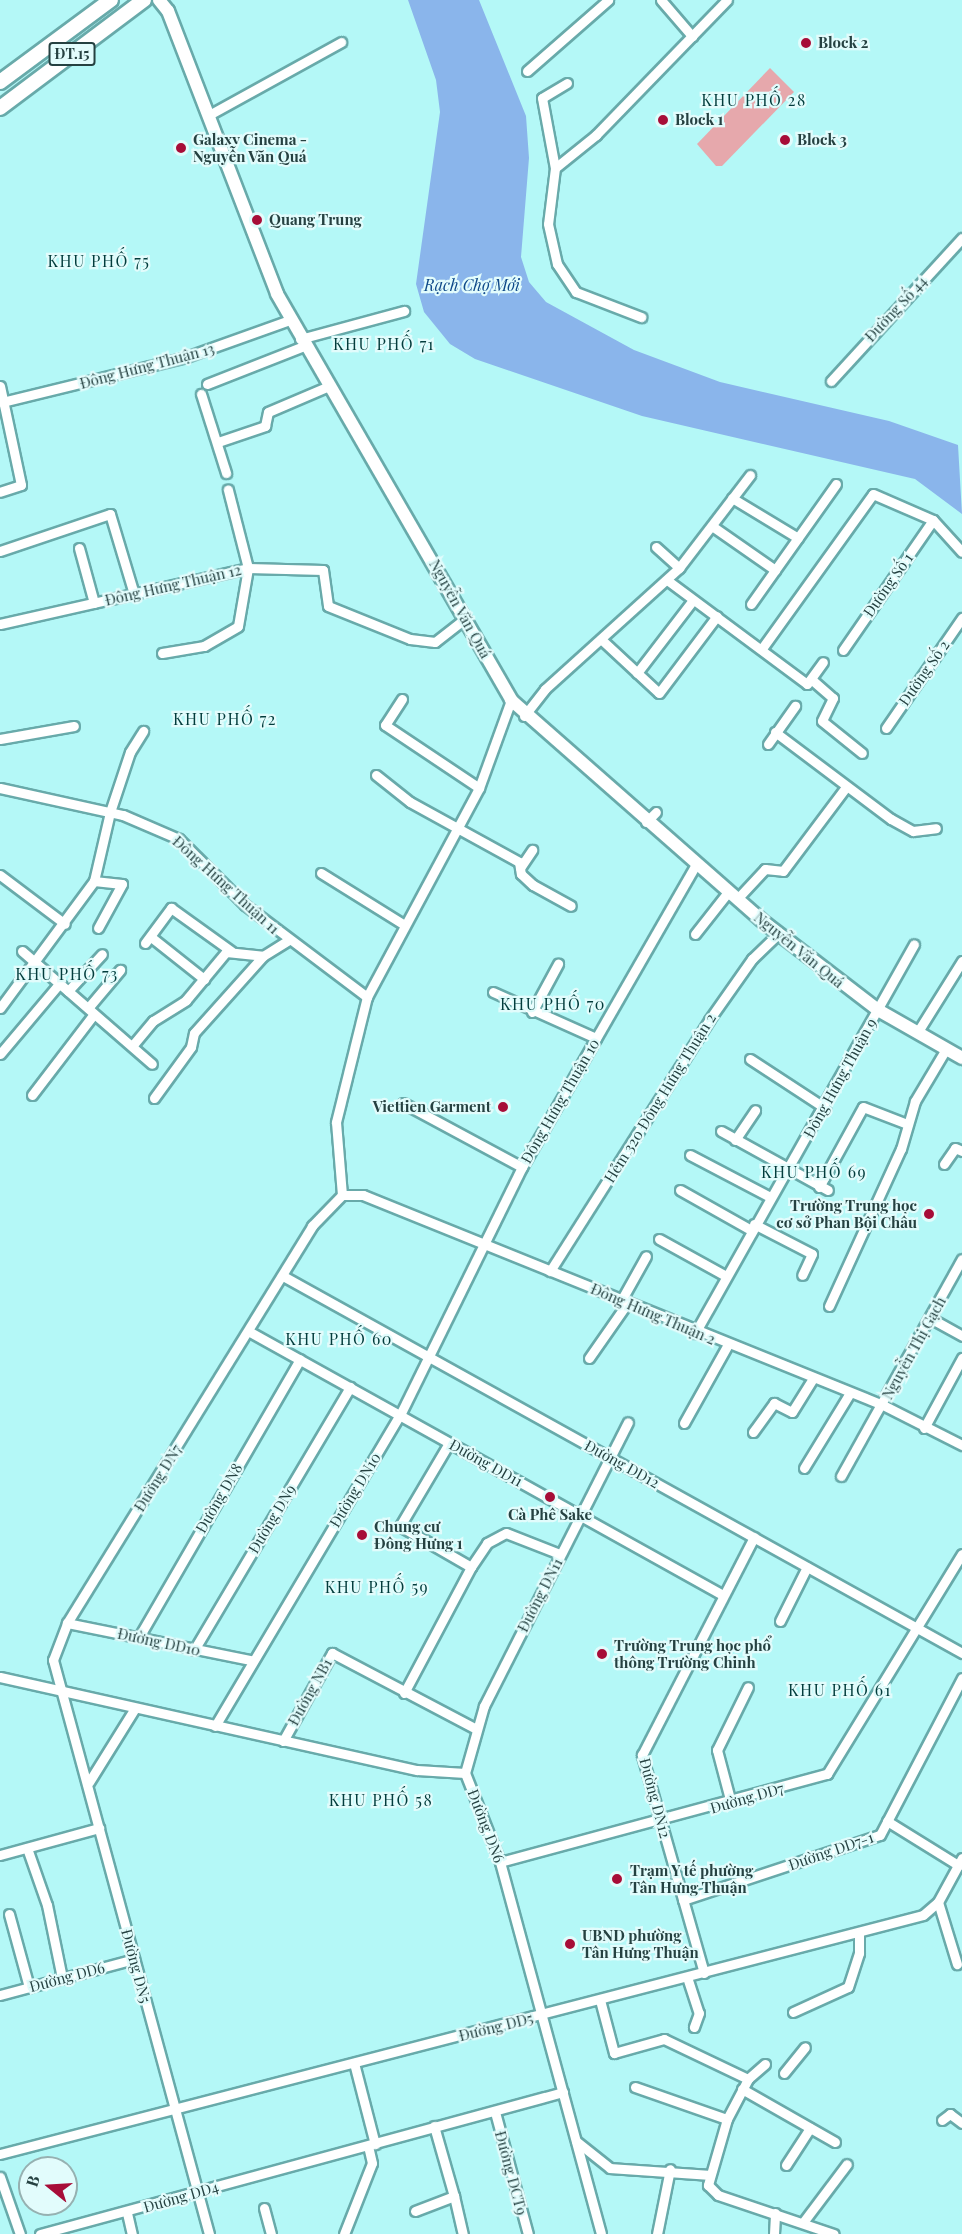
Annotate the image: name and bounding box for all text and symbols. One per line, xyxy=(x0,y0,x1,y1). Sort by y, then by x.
place label: Block 2 xyxy=(818,34,869,52)
marker: Block 2 xyxy=(799,36,813,50)
road number: ĐT.15 xyxy=(48,43,96,65)
district label: KHU PHỐ 28 xyxy=(701,90,807,110)
place label: Block 1 xyxy=(675,111,723,129)
marker: Block 1 xyxy=(656,113,670,127)
place label: Galaxy Cinema - Nguyễn Văn Quá xyxy=(193,130,308,165)
place label: Block 3 xyxy=(797,131,847,149)
marker: Block 3 xyxy=(778,133,792,147)
marker: Galaxy Cinema - Nguyễn Văn Quá xyxy=(174,141,188,155)
place label: Quang Trung xyxy=(269,211,362,229)
marker: Quang Trung xyxy=(250,213,264,227)
district label: KHU PHỐ 75 xyxy=(48,251,150,271)
street label: Đường Số 44 xyxy=(861,272,931,346)
water label: Rạch Chợ Mới xyxy=(424,275,520,295)
district label: KHU PHỐ 71 xyxy=(333,334,435,354)
street label: Đông Hưng Thuận 13 xyxy=(78,339,216,393)
street label: Đường Số 1 xyxy=(859,550,917,620)
street label: Nguyễn Văn Quá xyxy=(425,556,495,662)
street label: Đông Hưng Thuận 12 xyxy=(103,561,243,609)
street label: Đường Số 2 xyxy=(895,637,953,709)
district label: KHU PHỐ 72 xyxy=(173,709,277,729)
street label: Đông Hưng Thuận 11 xyxy=(169,832,283,938)
street label: Nguyễn Văn Quá xyxy=(750,908,848,992)
district label: KHU PHỐ 73 xyxy=(15,964,119,984)
district label: KHU PHỐ 70 xyxy=(500,994,606,1014)
street label: Hẻm 320 Đông Hưng Thuận 2 xyxy=(600,1010,720,1186)
street label: Đông Hưng Thuận 9 xyxy=(800,1015,880,1141)
street label: Đông Hưng Thuận 10 xyxy=(517,1035,603,1167)
place label: Viettien Garment xyxy=(373,1098,491,1116)
marker: Viettien Garment xyxy=(496,1100,510,1114)
district label: KHU PHỐ 69 xyxy=(761,1162,867,1182)
place label: Trường Trung học cơ sở Phan Bội Châu xyxy=(776,1196,917,1231)
marker: Trường Trung học cơ sở Phan Bội Châu xyxy=(922,1207,936,1221)
street label: Đông Hưng Thuận 2 xyxy=(588,1280,718,1348)
street label: Nguyễn Thị Gạch xyxy=(878,1293,950,1403)
district label: KHU PHỐ 60 xyxy=(285,1329,393,1349)
street label: Đường DD11 xyxy=(446,1436,526,1490)
street label: Đường DD12 xyxy=(582,1436,662,1492)
street label: Đường DN7 xyxy=(130,1441,186,1515)
street label: Đường DN10 xyxy=(326,1449,384,1531)
street label: Đường DN8 xyxy=(192,1460,246,1536)
street label: Đường DN9 xyxy=(244,1481,300,1557)
marker: Cà Phê Sake xyxy=(543,1490,557,1504)
place label: Cà Phê Sake xyxy=(508,1506,592,1524)
place label: Chung cư Đông Hưng 1 xyxy=(374,1517,463,1552)
marker: Chung cư Đông Hưng 1 xyxy=(355,1528,369,1542)
street label: Đường DN11 xyxy=(514,1555,566,1635)
district label: KHU PHỐ 59 xyxy=(325,1577,429,1597)
street label: Đường DD10 xyxy=(116,1624,202,1660)
place label: Trường Trung học phổ thông Trường Chinh xyxy=(614,1636,772,1671)
marker: Trường Trung học phổ thông Trường Chinh xyxy=(595,1647,609,1661)
street label: Đường NB1 xyxy=(284,1655,336,1729)
district label: KHU PHỐ 61 xyxy=(788,1680,892,1700)
street label: Đường DN12 xyxy=(636,1756,674,1840)
street label: Đường DD7 xyxy=(708,1779,786,1817)
street label: Đường DN6 xyxy=(464,1787,508,1865)
district label: KHU PHỐ 58 xyxy=(329,1790,433,1810)
street label: Đường DD7-1 xyxy=(786,1828,876,1874)
place label: Trạm Y tế phường Tân Hưng Thuận xyxy=(630,1861,754,1896)
marker: Trạm Y tế phường Tân Hưng Thuận xyxy=(608,1870,626,1888)
place label: UBND phường Tân Hưng Thuận xyxy=(582,1926,699,1961)
street label: Đường DN5 xyxy=(118,1927,154,2005)
marker: UBND phường Tân Hưng Thuận xyxy=(563,1937,577,1951)
street label: Đường DD6 xyxy=(27,1958,107,1996)
street label: Đường DD5 xyxy=(457,2009,535,2045)
street label: Đường DCT9 xyxy=(491,2129,531,2217)
north arrow xyxy=(18,2156,78,2216)
text: B xyxy=(21,2173,44,2189)
street label: Đường DD4 xyxy=(141,2178,221,2216)

